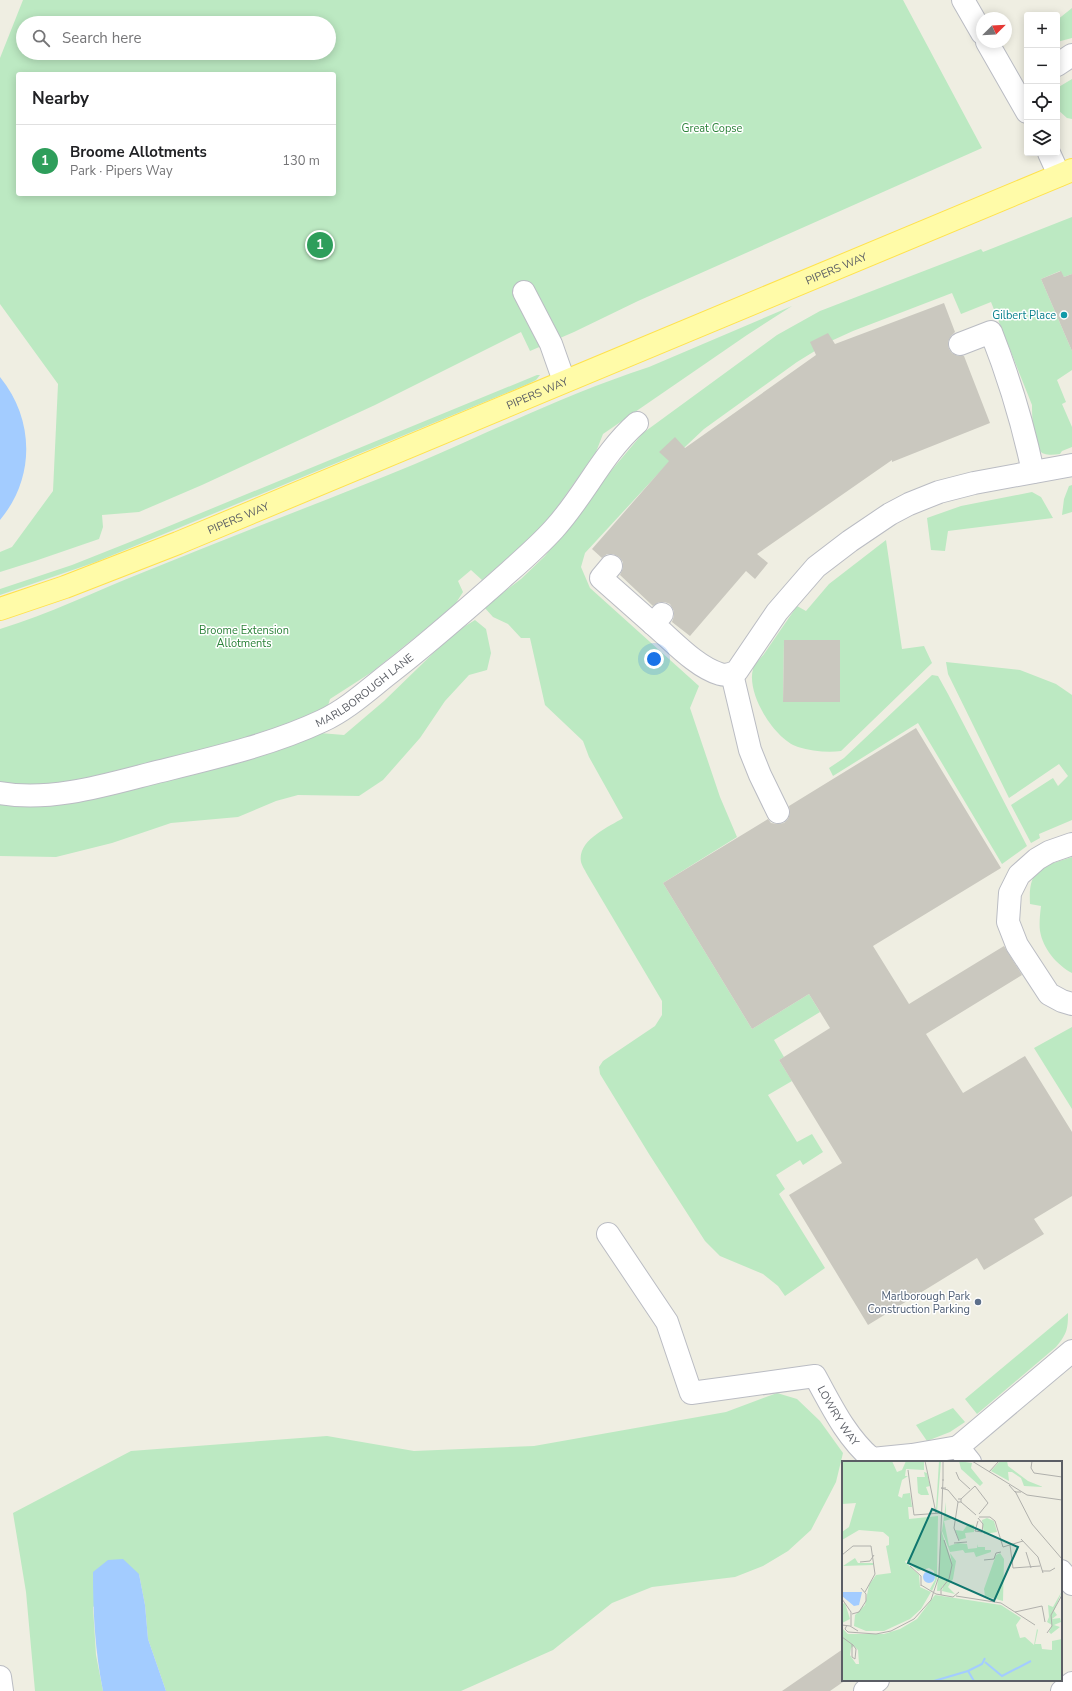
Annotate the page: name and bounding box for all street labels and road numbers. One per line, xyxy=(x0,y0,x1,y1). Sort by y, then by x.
street label: PIPERS WAY xyxy=(803,249,870,288)
street label: PIPERS WAY xyxy=(504,373,571,413)
street label: PIPERS WAY xyxy=(205,498,272,537)
street label: MARLBOROUGH LANE xyxy=(313,650,417,731)
street label: LOWRY WAY xyxy=(814,1383,863,1449)

